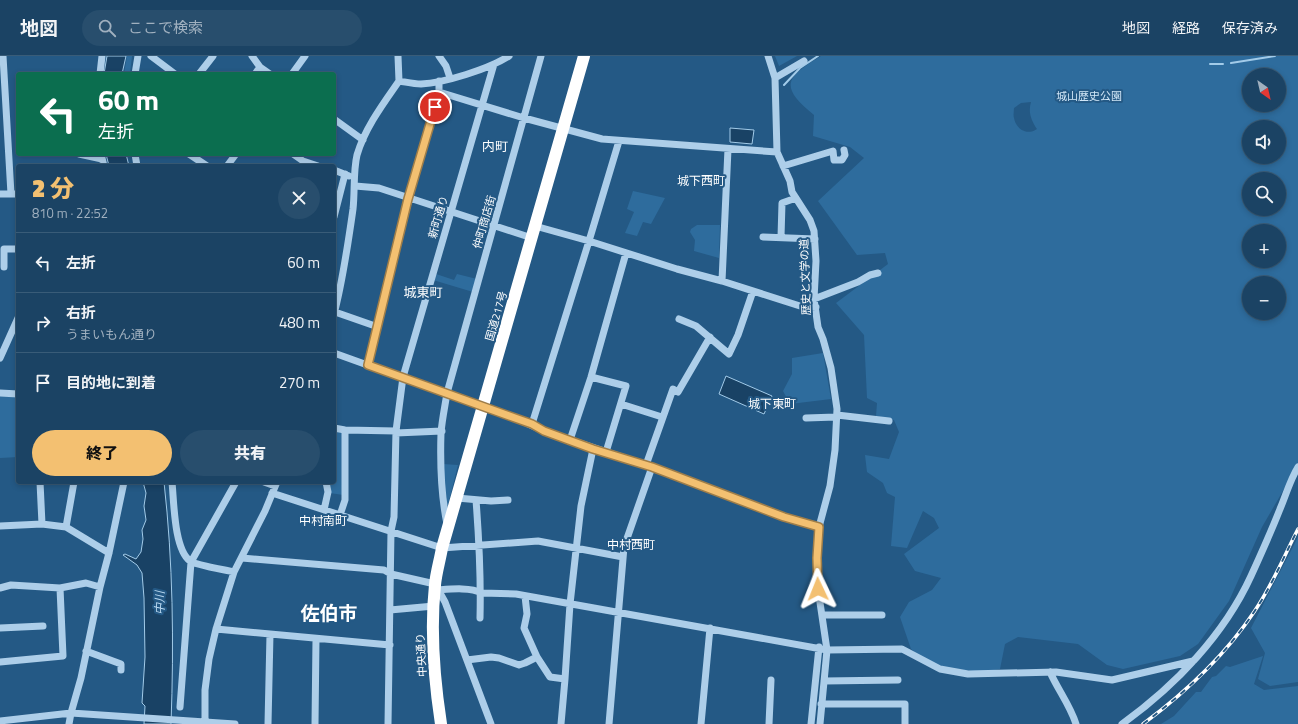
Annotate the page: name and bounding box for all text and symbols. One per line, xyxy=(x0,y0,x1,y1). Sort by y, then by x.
search box xyxy=(82,10,362,46)
text: 地図 xyxy=(20,13,58,42)
text: ここで検索 xyxy=(128,16,203,39)
icon: search xyxy=(96,17,118,39)
text: 地図 xyxy=(1122,17,1150,38)
text: 経路 xyxy=(1172,17,1200,38)
text: 保存済み xyxy=(1222,17,1278,38)
north arrow xyxy=(1242,68,1286,112)
map controls xyxy=(1242,68,1286,320)
text: 60 m xyxy=(98,78,159,121)
icon: left xyxy=(32,88,84,140)
park label: 城山歴史公園 xyxy=(1056,88,1122,104)
pin xyxy=(418,90,452,124)
icon: arrive xyxy=(424,96,446,118)
text: 左折 xyxy=(98,118,134,145)
button: sound xyxy=(1242,120,1286,164)
district label: 内町 xyxy=(482,136,508,156)
text: 2 分 xyxy=(32,170,74,206)
district label: 城下西町 xyxy=(677,171,725,190)
button: search xyxy=(1242,172,1286,216)
button: close xyxy=(278,177,320,219)
street label: 仲町商店街 xyxy=(469,193,499,251)
street label: 新町通り xyxy=(424,194,452,240)
text: 810 m · 22:52 xyxy=(32,203,108,223)
button: + xyxy=(1242,224,1286,268)
street label: 歴史と文学の道 xyxy=(796,238,814,316)
text: 左折 xyxy=(66,251,96,274)
text: 60 m xyxy=(287,251,320,274)
icon: left xyxy=(32,252,54,274)
button: − xyxy=(1242,276,1286,320)
district label: 城東町 xyxy=(403,282,443,302)
street label: 国道217号 xyxy=(481,289,511,343)
text: 右折 xyxy=(66,301,96,324)
text: 480 m xyxy=(279,311,320,334)
icon: right xyxy=(32,312,54,334)
text: うまいもん通り xyxy=(66,324,157,344)
text: 目的地に到着 xyxy=(66,371,156,394)
text: 270 m xyxy=(279,371,320,394)
icon: arrive xyxy=(32,372,54,394)
district label: 城下東町 xyxy=(748,394,796,413)
button: 終了 xyxy=(32,430,172,476)
button: 共有 xyxy=(180,430,320,476)
district label: 中村南町 xyxy=(299,511,347,530)
district label: 中村西町 xyxy=(607,535,655,554)
position arrow xyxy=(797,568,839,610)
water label: 中川 xyxy=(150,589,169,615)
district label: 佐伯市 xyxy=(300,598,358,627)
street label: 中央通り xyxy=(412,633,430,677)

